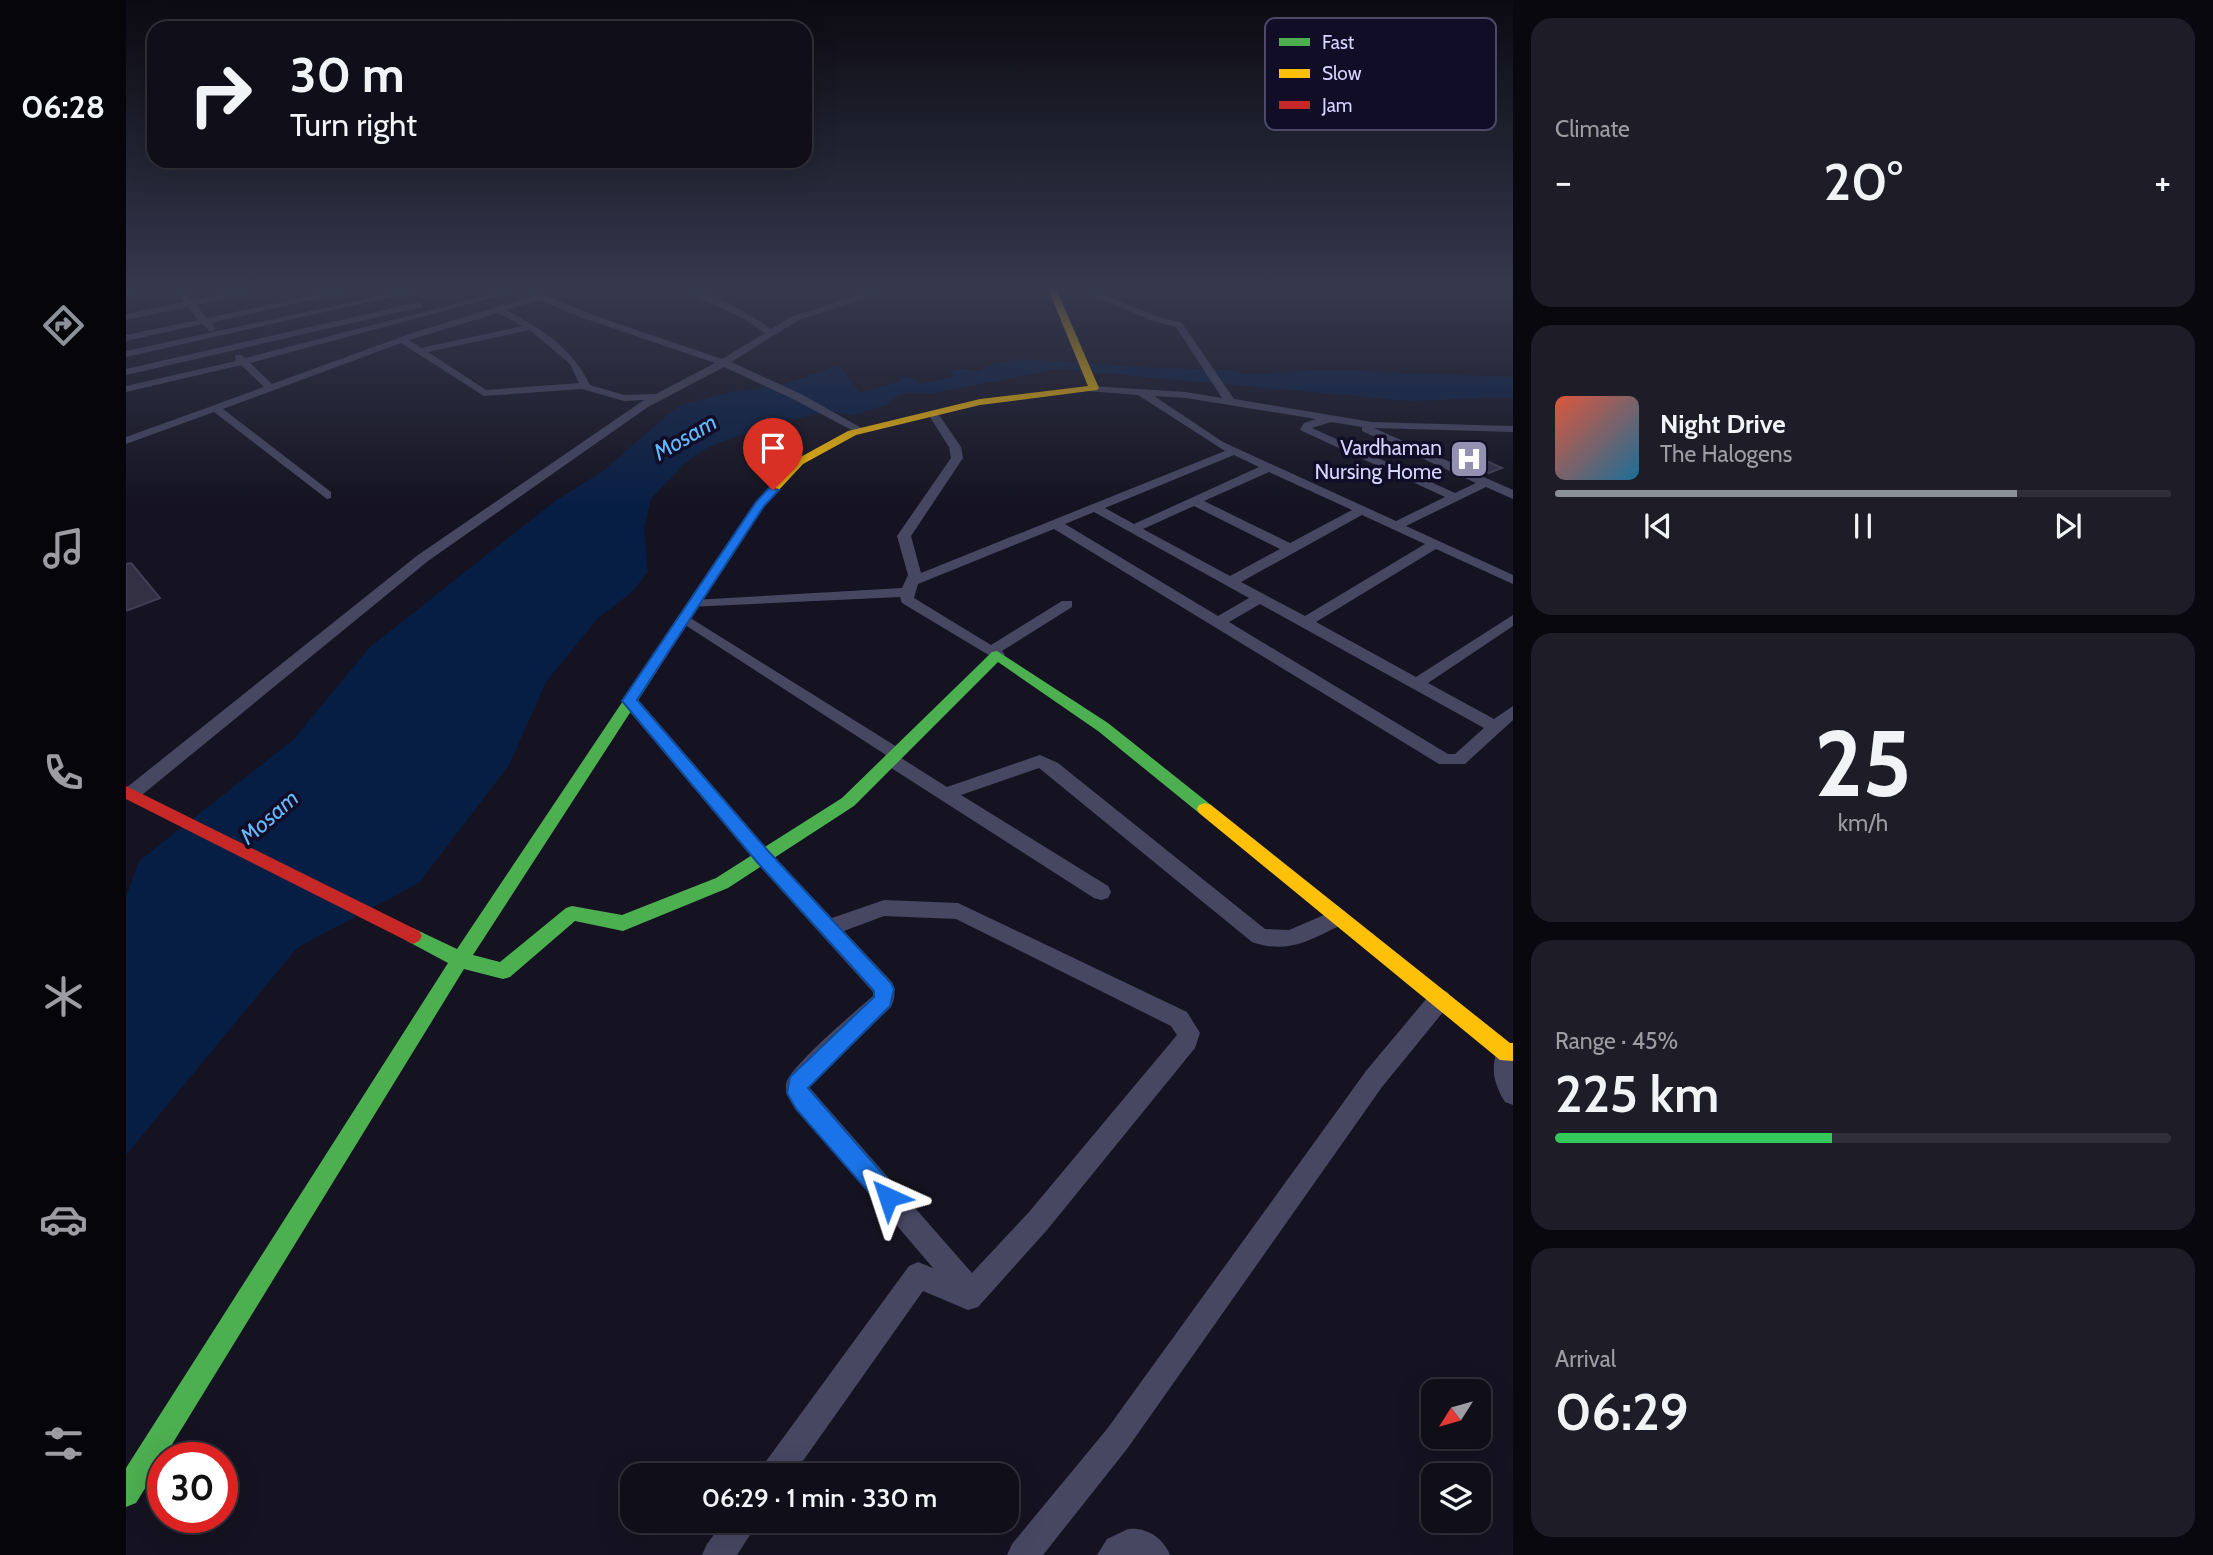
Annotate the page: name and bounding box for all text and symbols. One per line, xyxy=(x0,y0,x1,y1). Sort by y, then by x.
legend xyxy=(1265,18,1496,130)
text: Fast xyxy=(1322,31,1355,54)
text: 30 m xyxy=(290,45,405,104)
icon: right xyxy=(175,49,266,140)
text: Slow xyxy=(1322,62,1362,85)
text: 06:28 xyxy=(21,87,105,126)
text: Jam xyxy=(1321,94,1352,117)
text: Turn right xyxy=(290,105,417,144)
text: Climate xyxy=(1555,115,1630,143)
text: 20° xyxy=(1823,150,1903,213)
text: − xyxy=(1555,158,1572,205)
text: + xyxy=(2154,158,2171,205)
icon: directions xyxy=(39,301,88,350)
water label: Mosam xyxy=(647,408,722,467)
text: Night Drive xyxy=(1660,408,1786,440)
pin xyxy=(743,418,803,490)
icon: arrive xyxy=(754,429,792,467)
place label: Vardhaman Nursing Home xyxy=(1314,435,1442,484)
hospital icon: Vardhaman Nursing Home xyxy=(1448,438,1490,480)
text: The Halogens xyxy=(1660,440,1792,468)
icon: previous xyxy=(1639,507,1677,545)
icon: pause xyxy=(1844,507,1882,545)
icon: next xyxy=(2049,507,2087,545)
icon: music xyxy=(39,524,88,573)
text: 25 xyxy=(1814,708,1912,819)
icon: phone xyxy=(39,748,88,797)
water label: Mosam xyxy=(233,784,304,851)
text: km/h xyxy=(1838,809,1888,837)
icon: climate xyxy=(39,972,88,1021)
text: Range · 45% xyxy=(1555,1027,1678,1055)
text: 225 km xyxy=(1555,1062,1719,1125)
position arrow xyxy=(851,1160,925,1234)
icon: car xyxy=(39,1195,88,1244)
text: Arrival xyxy=(1555,1345,1616,1373)
north arrow xyxy=(1421,1379,1491,1449)
map controls xyxy=(1421,1379,1491,1533)
text: 06:29 xyxy=(1555,1380,1689,1443)
icon: filters xyxy=(39,1419,88,1468)
speed limit sign: 30 xyxy=(147,1442,238,1533)
button: layers xyxy=(1421,1463,1491,1533)
text: 06:29 · 1 min · 330 m xyxy=(702,1482,937,1514)

